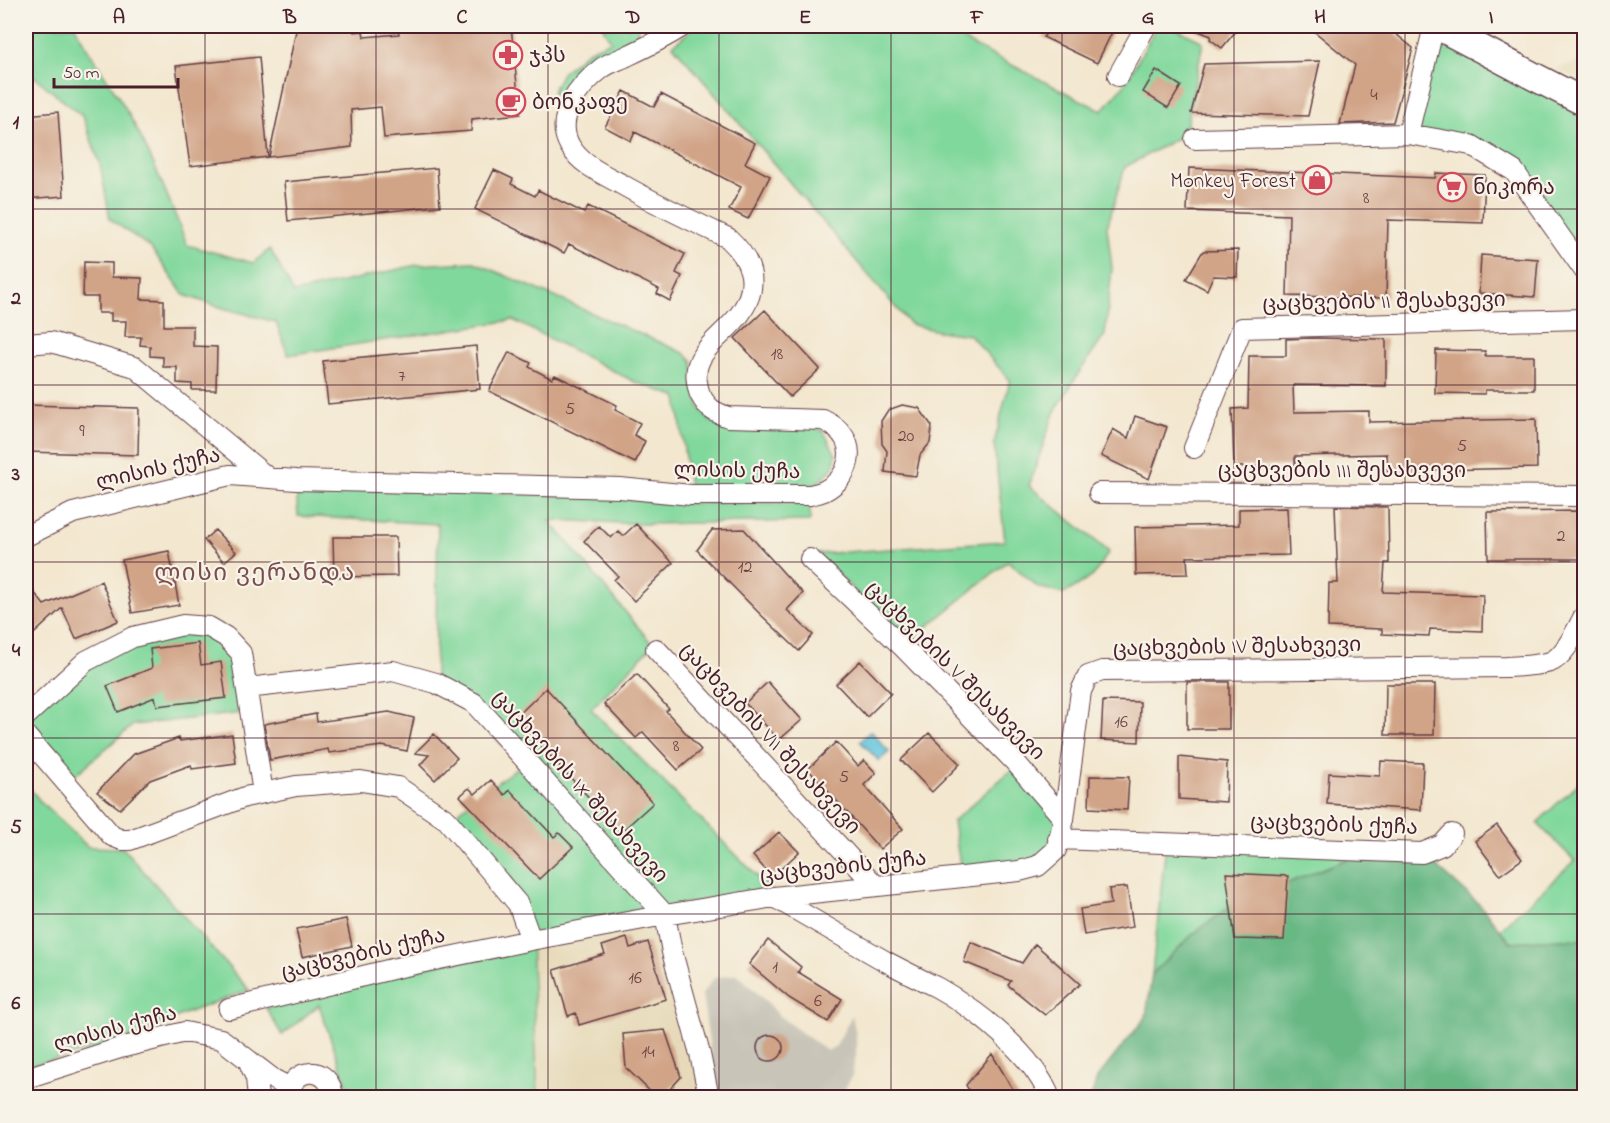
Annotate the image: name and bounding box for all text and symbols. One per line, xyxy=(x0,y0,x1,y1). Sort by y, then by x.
text: A xyxy=(113,4,125,33)
text: B xyxy=(282,4,297,33)
text: C xyxy=(457,4,468,33)
text: D xyxy=(625,4,640,33)
text: E xyxy=(799,4,811,33)
text: F xyxy=(970,4,984,33)
text: G xyxy=(1142,4,1155,33)
text: H xyxy=(1314,4,1326,33)
text: I xyxy=(1489,4,1494,33)
pharmacy icon: ჯპს xyxy=(492,39,524,71)
place label: ჯპს xyxy=(529,42,566,72)
scale bar xyxy=(54,51,178,89)
text: 50 m xyxy=(63,61,100,87)
house number: 4 xyxy=(1370,83,1378,109)
cafe icon: ბონკაფე xyxy=(495,86,527,118)
place label: ბონკაფე xyxy=(532,89,628,119)
text: 1 xyxy=(13,109,20,138)
shop icon: Monkey Forest xyxy=(1301,164,1333,196)
place label: Monkey Forest xyxy=(1170,167,1296,199)
supermarket icon: ნიკორა xyxy=(1436,171,1468,203)
place label: ნიკორა xyxy=(1473,174,1555,204)
house number: 8 xyxy=(1363,186,1370,212)
text: 2 xyxy=(10,285,21,314)
street label: ცაცხვების II შესახვევი xyxy=(1262,286,1506,320)
house number: 18 xyxy=(771,342,783,368)
house number: 7 xyxy=(398,364,406,390)
house number: 5 xyxy=(565,397,575,423)
house number: 9 xyxy=(79,419,85,445)
house number: 20 xyxy=(898,424,915,450)
house number: 5 xyxy=(1457,434,1467,460)
street label: ლისის ქუჩა xyxy=(93,441,224,499)
street label: ლისის ქუჩა xyxy=(673,456,801,488)
street label: ცაცხვების III შესახვევი xyxy=(1218,457,1466,487)
text: 3 xyxy=(11,461,20,490)
house number: 2 xyxy=(1557,524,1566,550)
house number: 12 xyxy=(738,555,752,581)
district label: ლისი ვერანდა xyxy=(154,557,356,592)
street label: ცაცხვების V შესახვევი xyxy=(858,575,1051,768)
street label: ცაცხვების IV შესახვევი xyxy=(1113,631,1361,665)
text: 4 xyxy=(12,637,21,666)
street label: ცაცხვების VII შესახვევი xyxy=(672,637,867,842)
street label: ცაცხვების IX შესახვევი xyxy=(485,684,674,890)
house number: 16 xyxy=(1114,710,1128,736)
house number: 8 xyxy=(673,734,680,760)
house number: 5 xyxy=(839,765,849,791)
street label: ცაცხვების ქუჩა xyxy=(1250,808,1418,844)
text: 5 xyxy=(10,814,22,843)
street label: ცაცხვების ქუჩა xyxy=(758,844,928,892)
street label: ცაცხვების ქუჩა xyxy=(278,921,448,988)
house number: 1 xyxy=(772,955,778,981)
house number: 16 xyxy=(628,966,642,992)
house number: 6 xyxy=(814,989,822,1015)
text: 6 xyxy=(12,990,21,1019)
street label: ლისის ქუჩა xyxy=(50,999,181,1061)
house number: 14 xyxy=(641,1040,655,1066)

